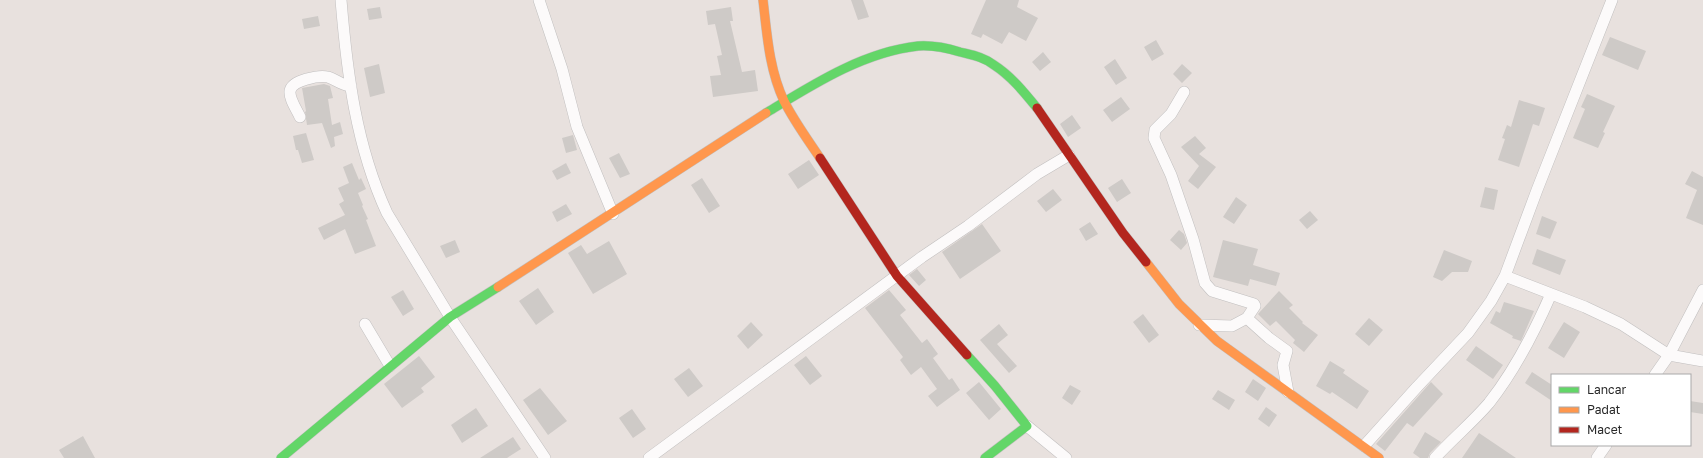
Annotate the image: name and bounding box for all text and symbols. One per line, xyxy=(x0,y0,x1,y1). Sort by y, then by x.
legend xyxy=(1551,374,1691,446)
text: Lancar xyxy=(1587,382,1626,397)
text: Padat xyxy=(1587,402,1621,417)
text: Macet xyxy=(1587,422,1623,437)

